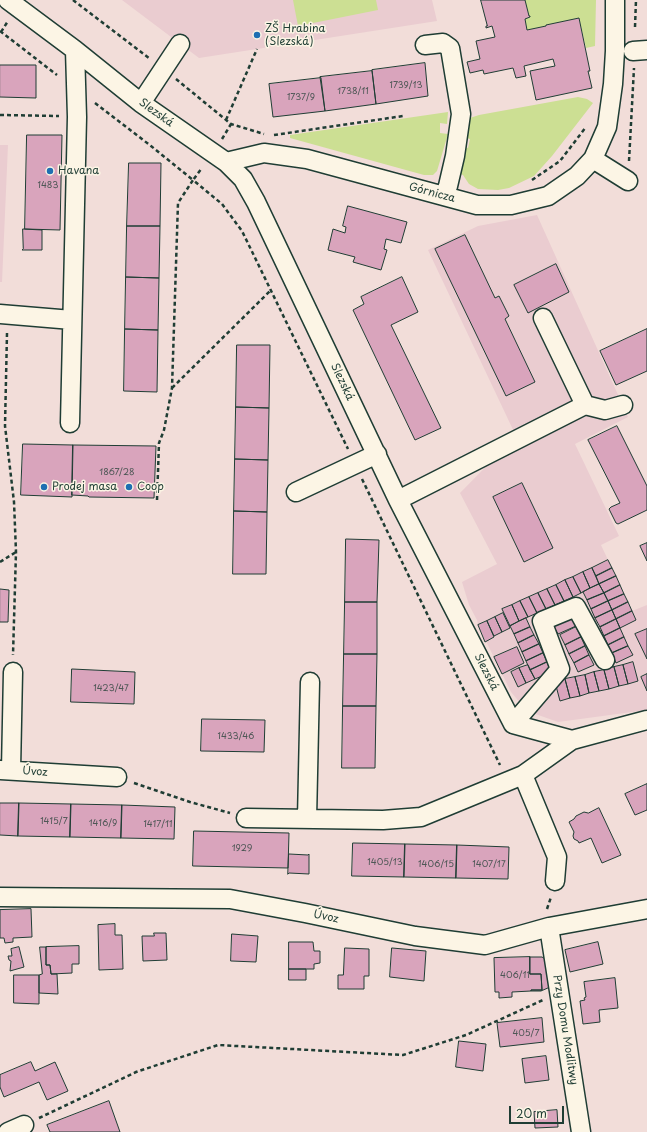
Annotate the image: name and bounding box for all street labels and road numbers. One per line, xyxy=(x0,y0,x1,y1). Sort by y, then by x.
street label: Slezská xyxy=(136,96,176,130)
street label: Górnicza xyxy=(407,180,457,206)
street label: Slezská xyxy=(328,361,356,403)
street label: Slezská xyxy=(471,651,501,693)
street label: Úvoz xyxy=(22,765,48,779)
street label: Úvoz xyxy=(312,908,340,926)
street label: Przy Domu Modlitwy xyxy=(550,974,580,1086)

